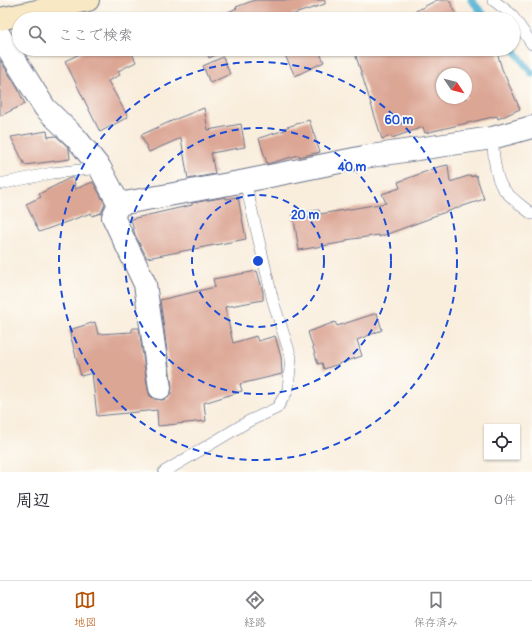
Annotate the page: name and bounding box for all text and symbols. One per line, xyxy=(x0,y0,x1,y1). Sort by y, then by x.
search box xyxy=(12,12,520,56)
icon: search xyxy=(26,23,48,45)
text: ここで検索 xyxy=(58,26,133,45)
north arrow xyxy=(436,68,472,104)
text: 60 m xyxy=(385,113,414,128)
text: 40 m xyxy=(337,160,367,175)
text: 20 m xyxy=(291,208,319,223)
centre of rings xyxy=(251,254,265,268)
map controls xyxy=(484,424,520,460)
button: locate xyxy=(484,424,520,460)
text: 周辺 xyxy=(16,490,50,511)
text: 0件 xyxy=(494,492,516,508)
tab: 地図 xyxy=(74,589,96,629)
tab: 経路 xyxy=(244,589,266,629)
tab: 保存済み xyxy=(414,589,458,629)

